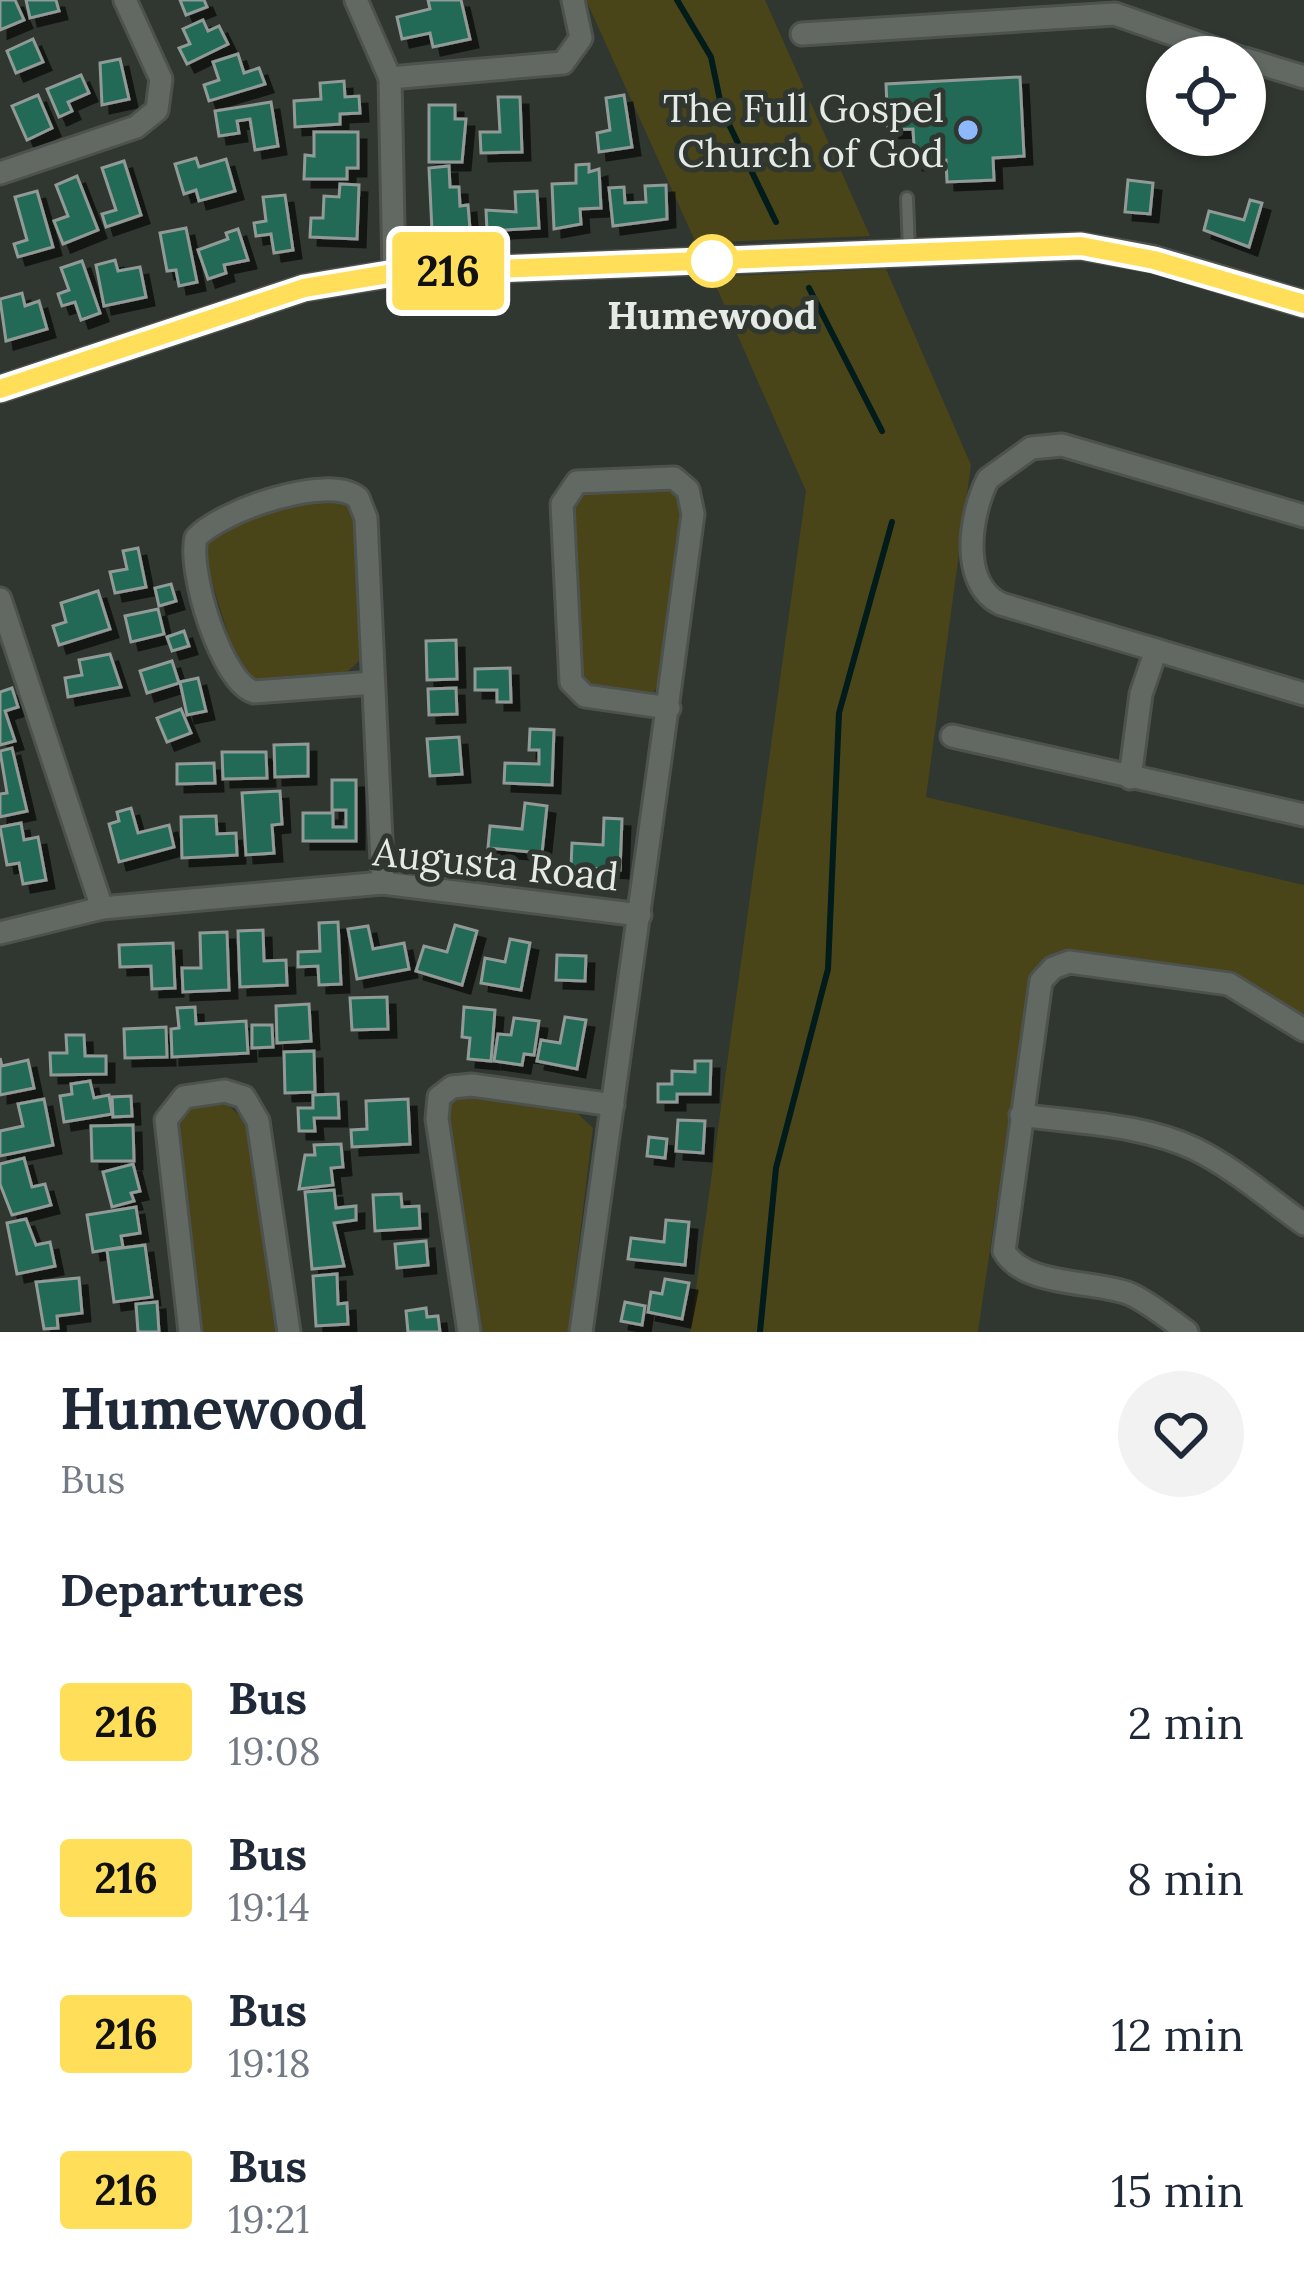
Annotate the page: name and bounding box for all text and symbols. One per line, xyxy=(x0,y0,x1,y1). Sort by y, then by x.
map controls xyxy=(1146,36,1266,156)
button: locate xyxy=(1146,36,1266,156)
place label: The Full Gospel Church of God xyxy=(663,83,944,178)
marker: The Full Gospel Church of God xyxy=(955,117,981,143)
line badge: 216 xyxy=(379,232,517,310)
marker: Humewood xyxy=(687,236,737,286)
text: 216 xyxy=(416,244,480,298)
place label: Humewood xyxy=(607,290,817,340)
street label: Augusta Road xyxy=(370,826,621,902)
button: heart xyxy=(1118,1371,1244,1497)
text: Humewood xyxy=(60,1372,367,1445)
text: Bus xyxy=(60,1454,125,1504)
text: Departures xyxy=(60,1561,304,1618)
text: Bus xyxy=(228,1669,307,1726)
text: 2 min xyxy=(1128,1694,1244,1751)
text: 216 xyxy=(94,1695,158,1749)
text: 19:08 xyxy=(228,1726,321,1776)
text: Bus xyxy=(228,1825,307,1882)
text: 8 min xyxy=(1127,1850,1244,1907)
text: 216 xyxy=(94,1851,158,1905)
text: 19:14 xyxy=(228,1882,310,1932)
text: Bus xyxy=(228,1981,307,2038)
text: 12 min xyxy=(1111,2006,1244,2063)
text: 216 xyxy=(94,2007,158,2061)
text: 19:18 xyxy=(228,2038,311,2088)
text: Bus xyxy=(228,2137,307,2194)
text: 15 min xyxy=(1111,2162,1244,2219)
text: 216 xyxy=(94,2163,158,2217)
text: 19:21 xyxy=(228,2194,310,2244)

